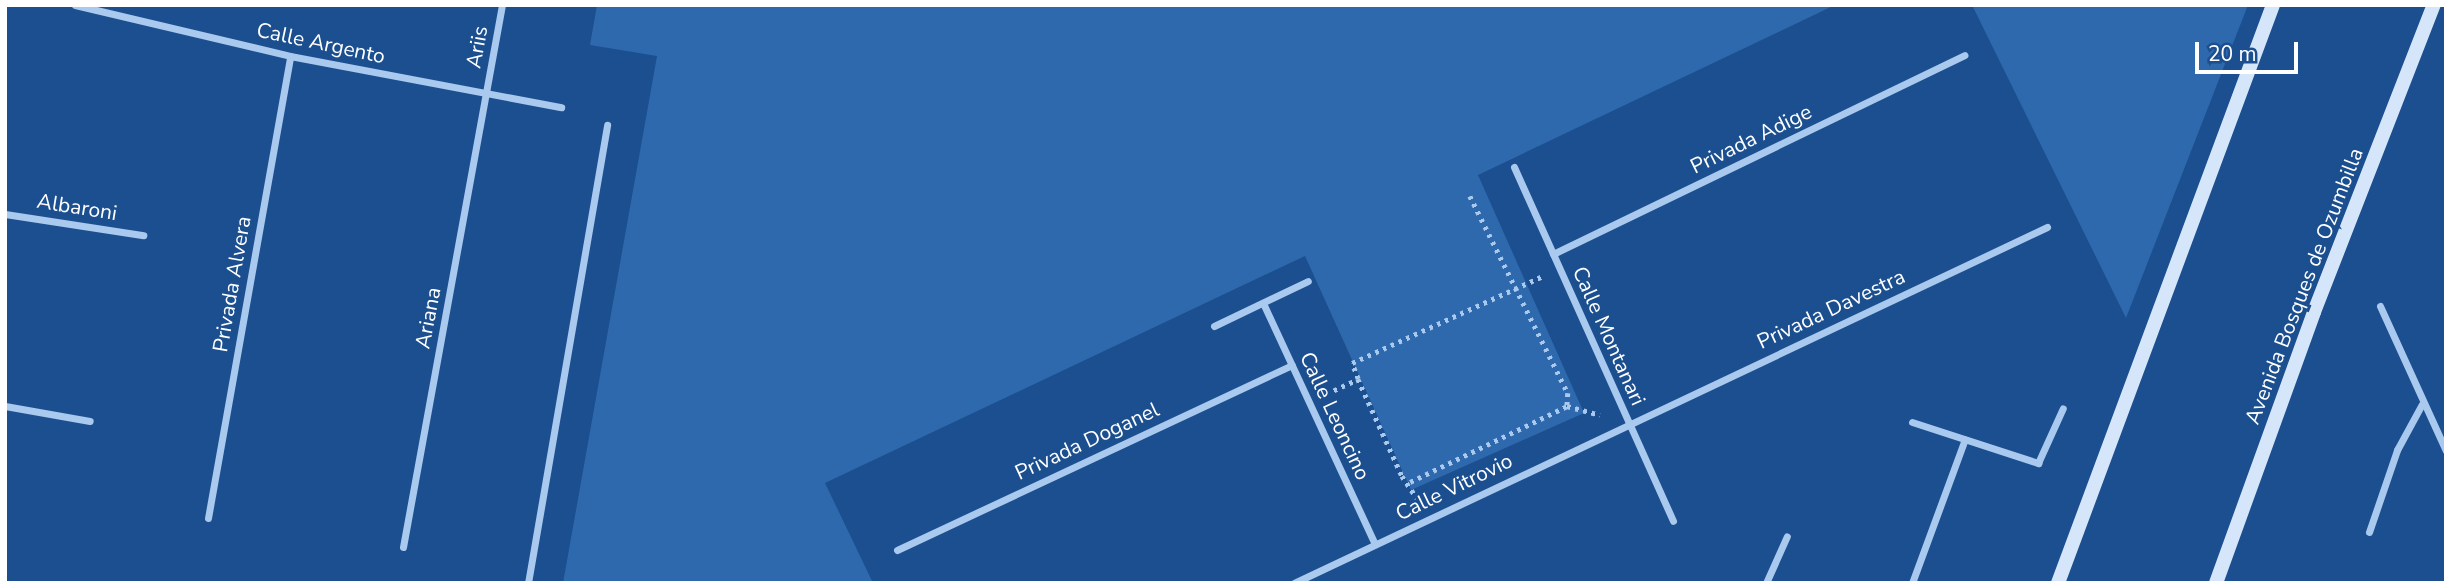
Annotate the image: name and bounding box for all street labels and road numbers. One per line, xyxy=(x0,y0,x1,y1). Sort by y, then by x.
street label: Calle Argento xyxy=(254,17,388,69)
street label: Ariis xyxy=(461,24,493,70)
street label: Privada Adige xyxy=(1686,99,1816,179)
street label: Avenida Bosques de Ozumbilla xyxy=(2240,144,2368,428)
street label: Albaroni xyxy=(35,188,119,226)
street label: Privada Alvera xyxy=(208,214,256,354)
street label: Calle Montanari xyxy=(1567,263,1651,409)
street label: Privada Davestra xyxy=(1753,264,1909,354)
street label: Ariana xyxy=(410,285,446,351)
street label: Calle Leoncino xyxy=(1294,348,1376,484)
street label: Privada Doganel xyxy=(1011,397,1163,485)
street label: Calle Vitrovio xyxy=(1392,448,1516,526)

